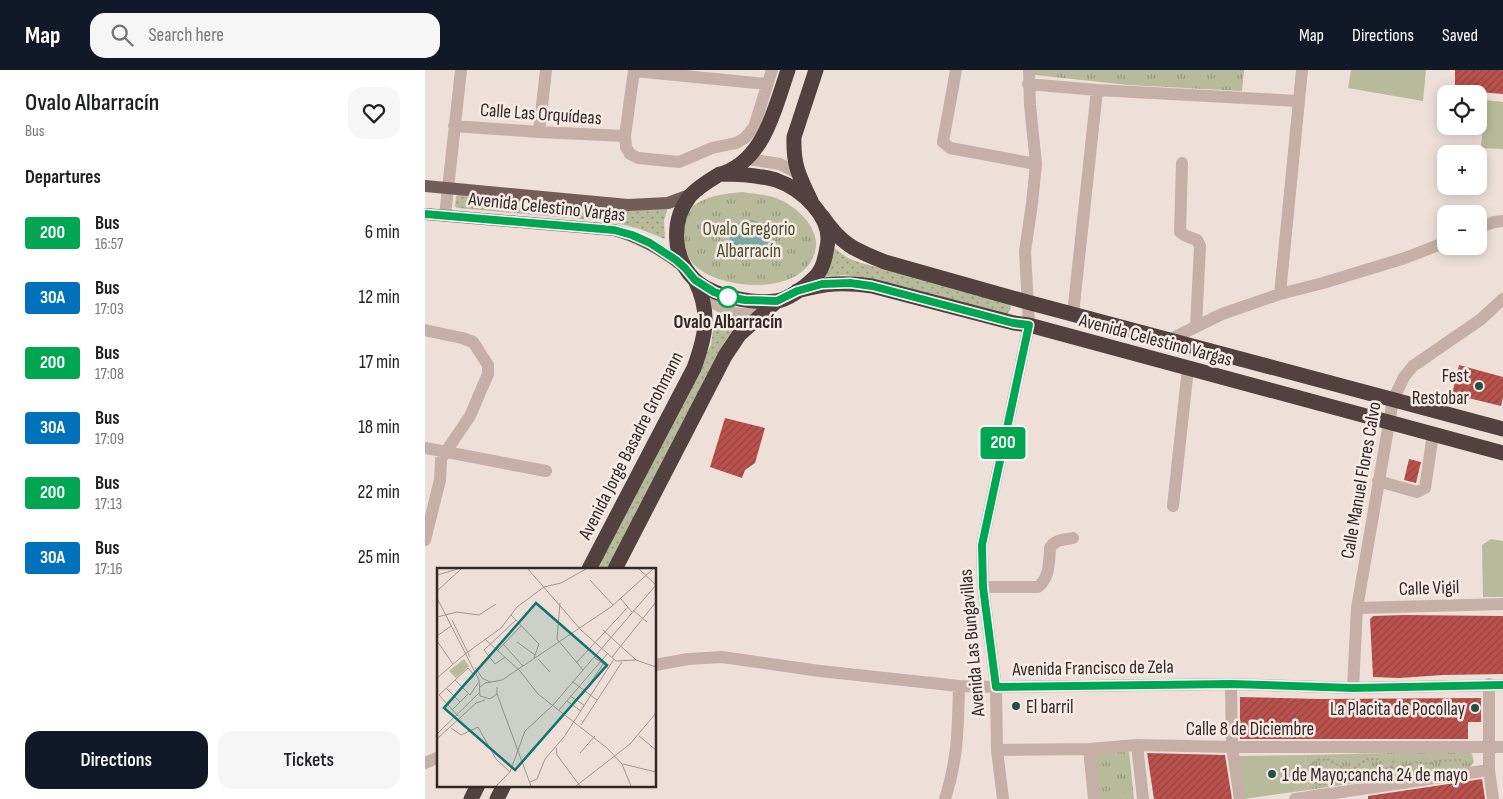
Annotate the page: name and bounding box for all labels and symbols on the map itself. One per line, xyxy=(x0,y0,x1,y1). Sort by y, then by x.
street label: Calle Las Orquídeas xyxy=(479,99,603,130)
street label: Avenida Celestino Vargas xyxy=(466,188,626,227)
park label: Ovalo Gregorio Albarracín xyxy=(703,218,795,263)
marker: Ovalo Albarracín xyxy=(717,286,739,308)
street label: Avenida Celestino Vargas xyxy=(1076,309,1235,372)
place label: Ovalo Albarracín xyxy=(673,311,783,334)
street label: Avenida Jorge Basadre Grohmann xyxy=(574,348,689,544)
place label: Fest Restobar xyxy=(1412,365,1470,410)
marker: Fest Restobar xyxy=(1473,380,1485,392)
street label: Calle Manuel Flores Calvo xyxy=(1336,400,1387,561)
line badge: 200 xyxy=(974,427,1032,459)
inset map xyxy=(437,568,656,786)
street label: Avenida Las Bungavillas xyxy=(955,568,990,719)
street label: Calle Vigil xyxy=(1398,576,1460,601)
street label: Avenida Francisco de Zela xyxy=(1011,656,1174,681)
place label: El barril xyxy=(1026,696,1074,719)
place label: La Placita de Pocollay xyxy=(1330,698,1466,721)
marker: El barril xyxy=(1010,700,1022,712)
marker: La Placita de Pocollay xyxy=(1469,702,1481,714)
street label: Calle 8 de Diciembre xyxy=(1186,718,1314,741)
place label: 1 de Mayo;cancha 24 de mayo xyxy=(1282,764,1468,787)
marker: 1 de Mayo;cancha 24 de mayo xyxy=(1266,768,1278,780)

